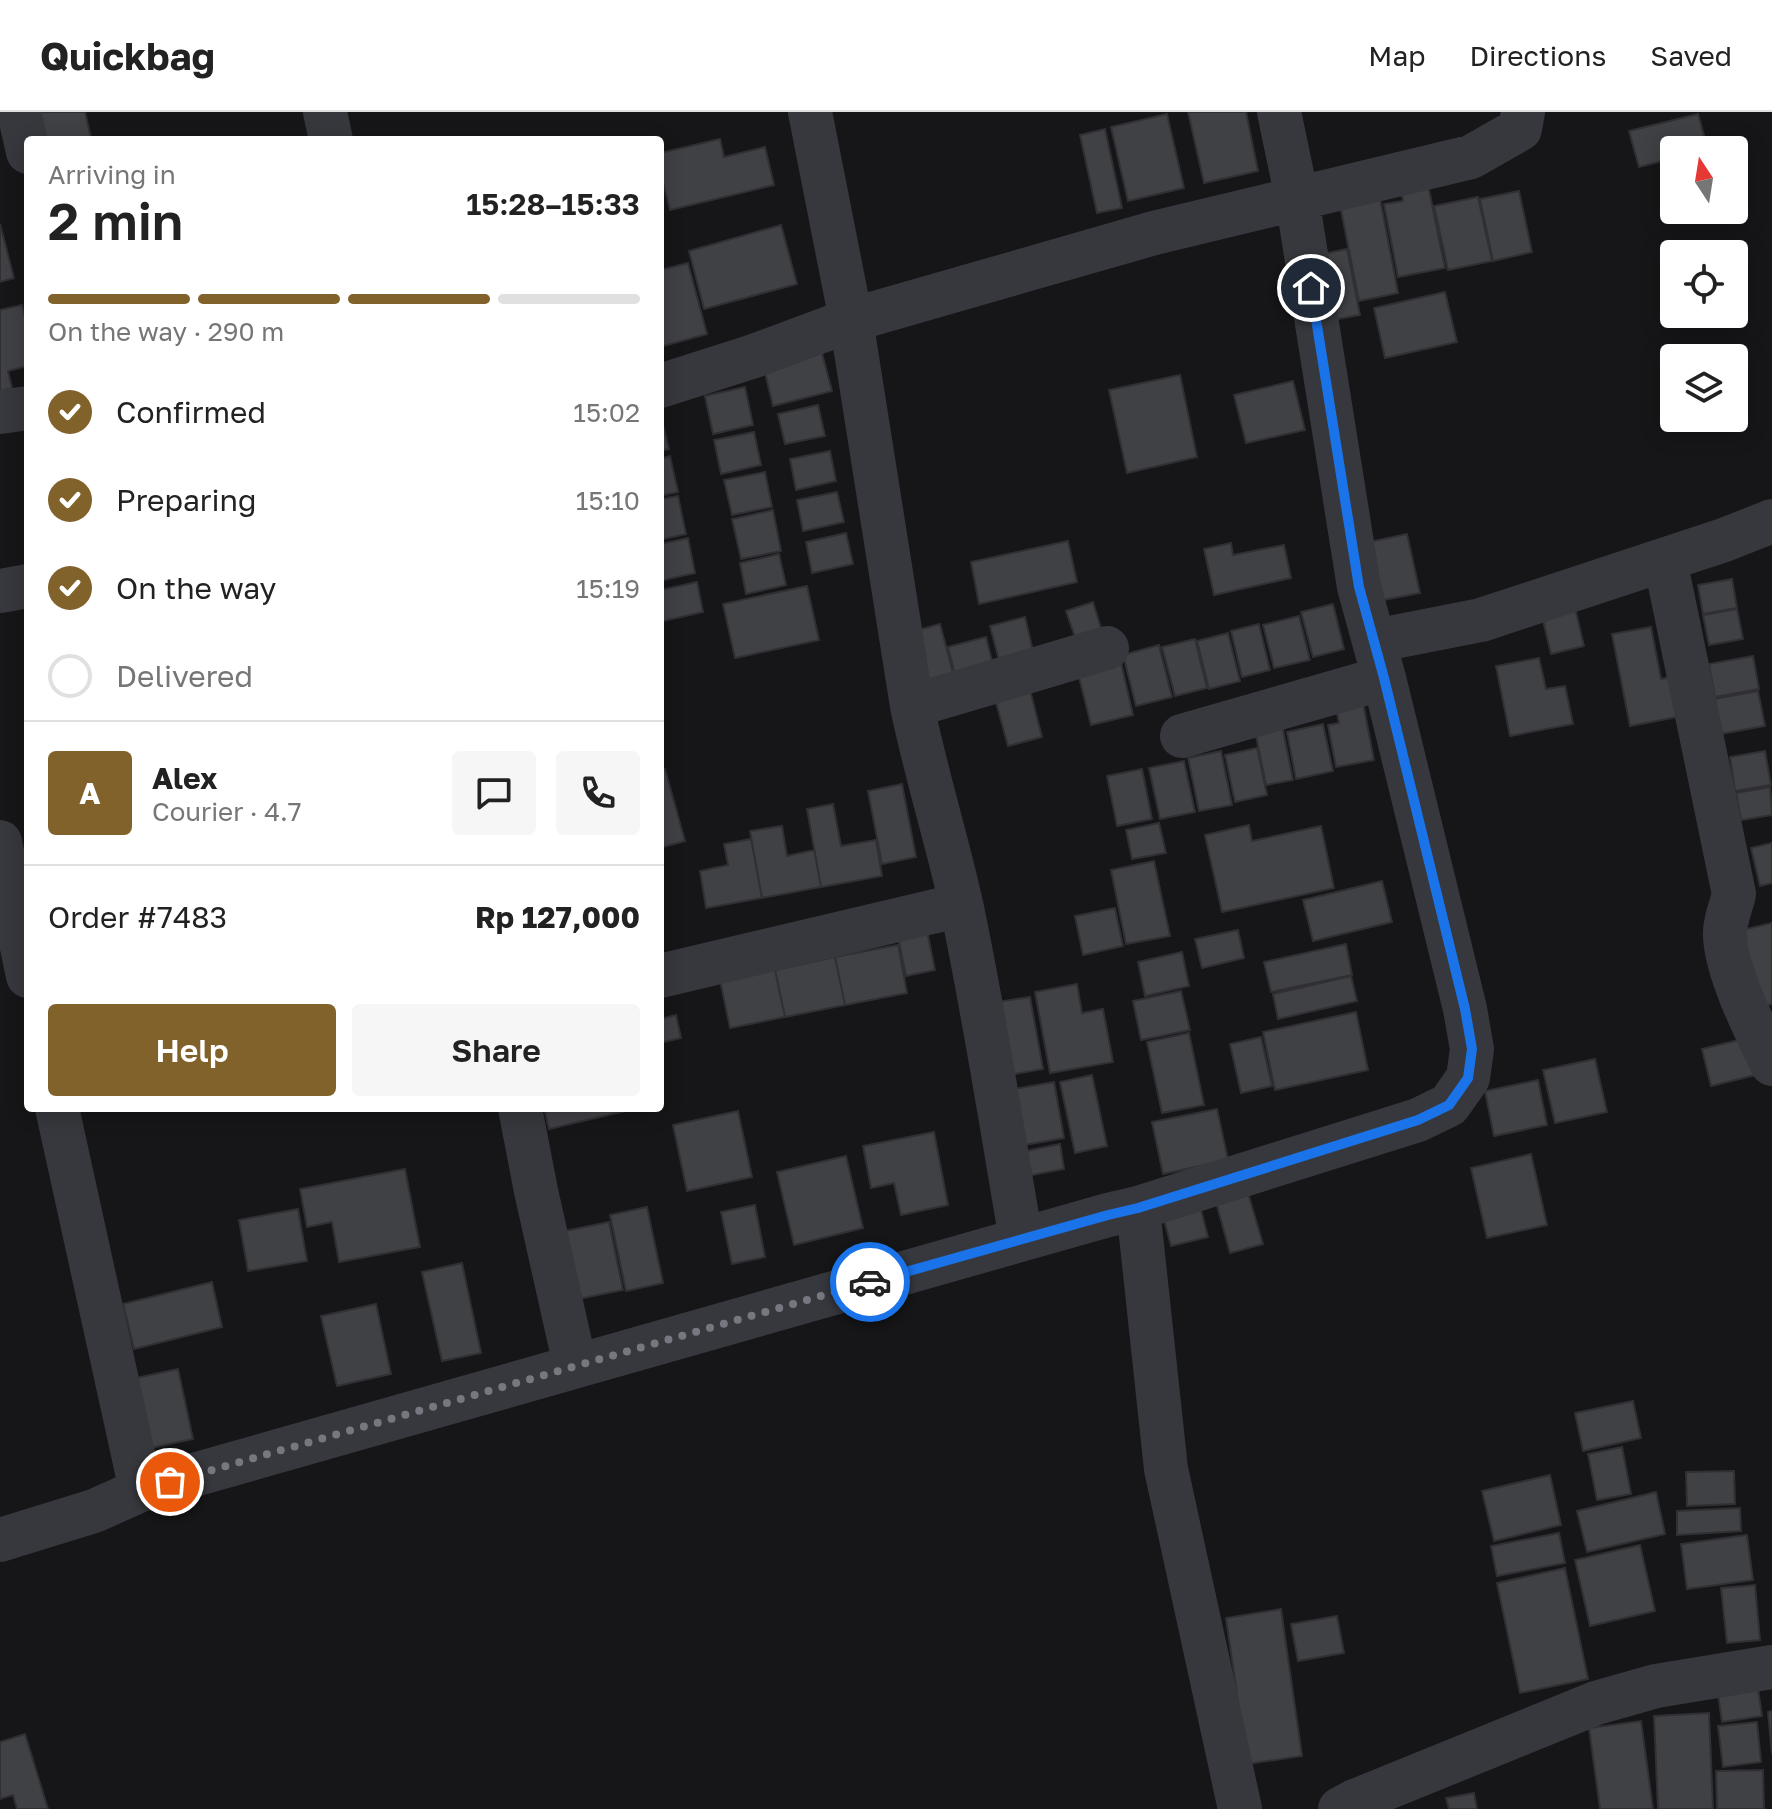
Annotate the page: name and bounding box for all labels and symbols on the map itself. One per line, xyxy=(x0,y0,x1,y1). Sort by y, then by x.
north arrow xyxy=(1660,136,1748,224)
pin xyxy=(1277,254,1345,322)
courier xyxy=(830,1242,910,1322)
pin xyxy=(136,1448,204,1516)

